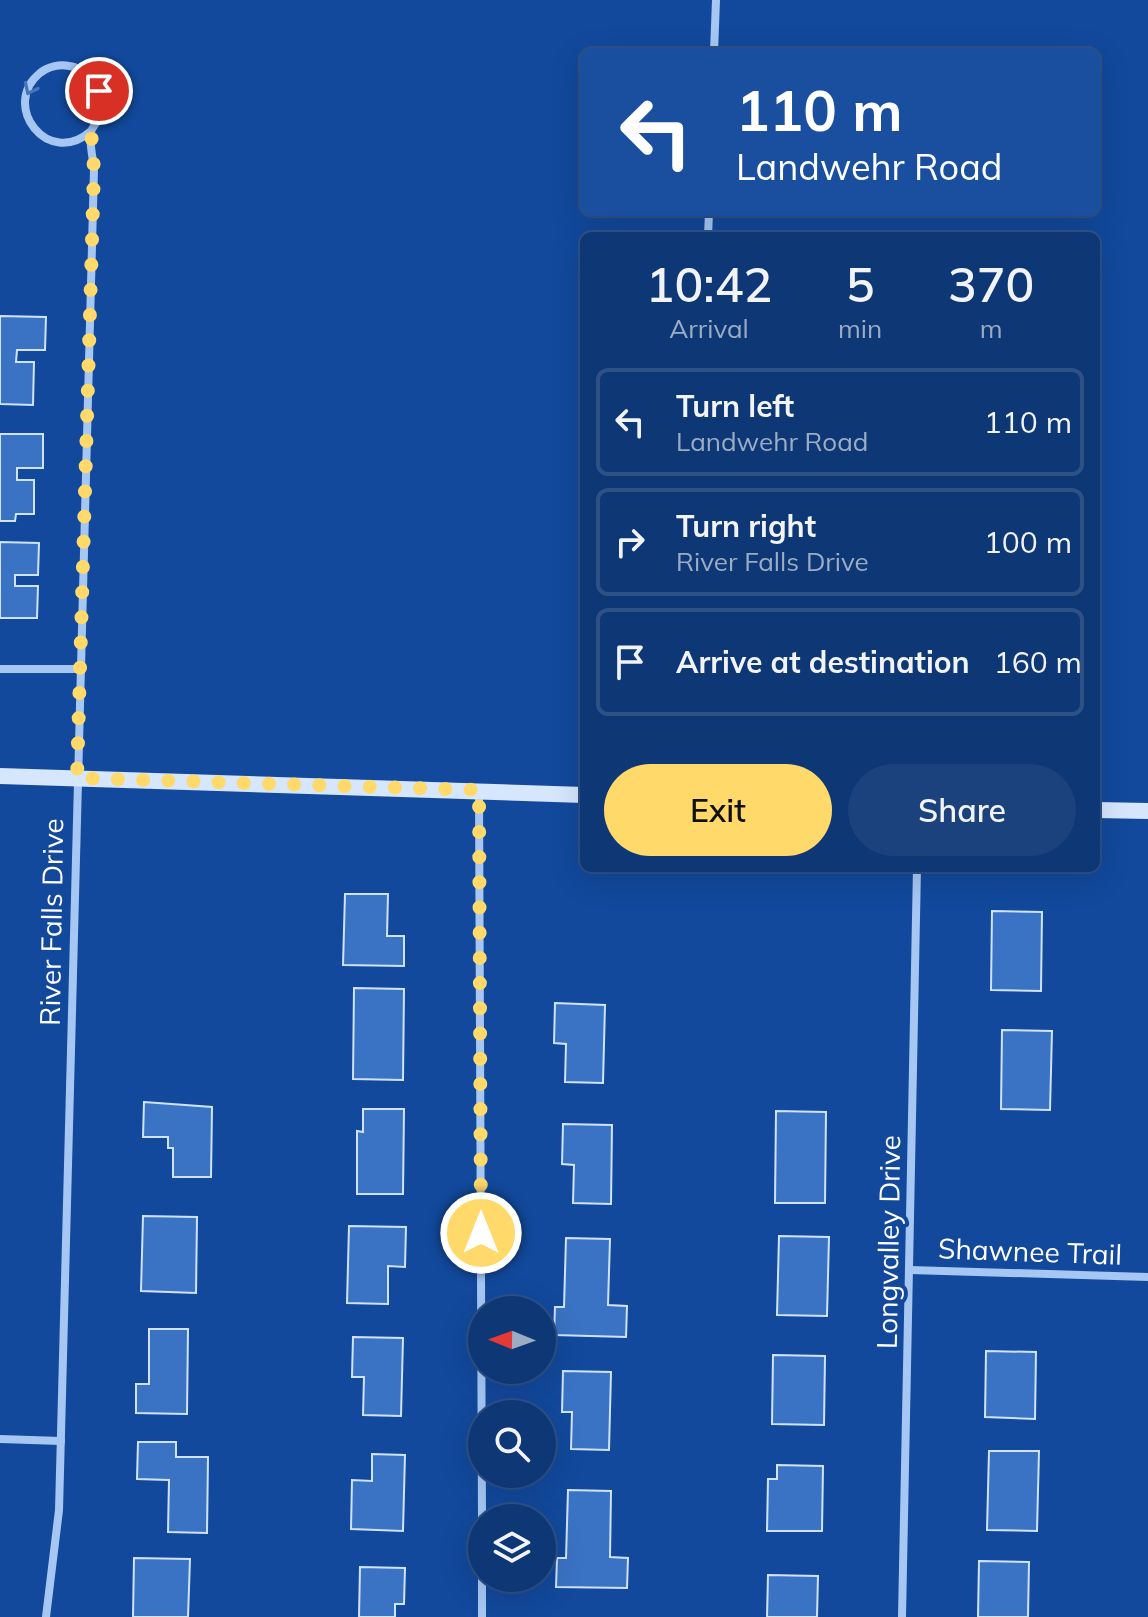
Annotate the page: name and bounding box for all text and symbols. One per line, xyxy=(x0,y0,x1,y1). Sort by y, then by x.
pin xyxy=(65,57,133,125)
icon: arrive xyxy=(77,69,121,113)
text: 110 m xyxy=(736,75,903,145)
one-way arrow xyxy=(24,80,40,95)
icon: left xyxy=(604,80,708,184)
text: Landwehr Road xyxy=(736,144,1002,189)
text: 10:42 xyxy=(646,254,772,314)
text: 5 xyxy=(846,254,874,314)
text: 370 xyxy=(948,254,1034,314)
text: Arrival xyxy=(669,312,749,345)
text: min xyxy=(838,312,882,345)
text: m xyxy=(980,312,1003,345)
text: Turn left xyxy=(676,387,794,425)
icon: left xyxy=(608,400,652,444)
text: 110 m xyxy=(984,403,1072,441)
text: Landwehr Road xyxy=(676,425,868,458)
text: Turn right xyxy=(676,507,816,545)
icon: right xyxy=(608,520,652,564)
text: 100 m xyxy=(984,523,1072,561)
text: River Falls Drive xyxy=(676,545,869,578)
icon: arrive xyxy=(608,640,652,684)
text: Arrive at destination xyxy=(676,643,970,681)
text: 160 m xyxy=(994,643,1082,681)
button: Exit xyxy=(604,764,832,856)
button: Share xyxy=(848,764,1076,856)
street label: River Falls Drive xyxy=(32,818,70,1026)
street label: Longvalley Drive xyxy=(869,1135,907,1349)
position arrow xyxy=(439,1191,523,1275)
street label: Shawnee Trail xyxy=(937,1230,1123,1272)
north arrow xyxy=(468,1296,556,1384)
map controls xyxy=(468,1296,556,1592)
button: search xyxy=(468,1400,556,1488)
button: layers xyxy=(468,1504,556,1592)

